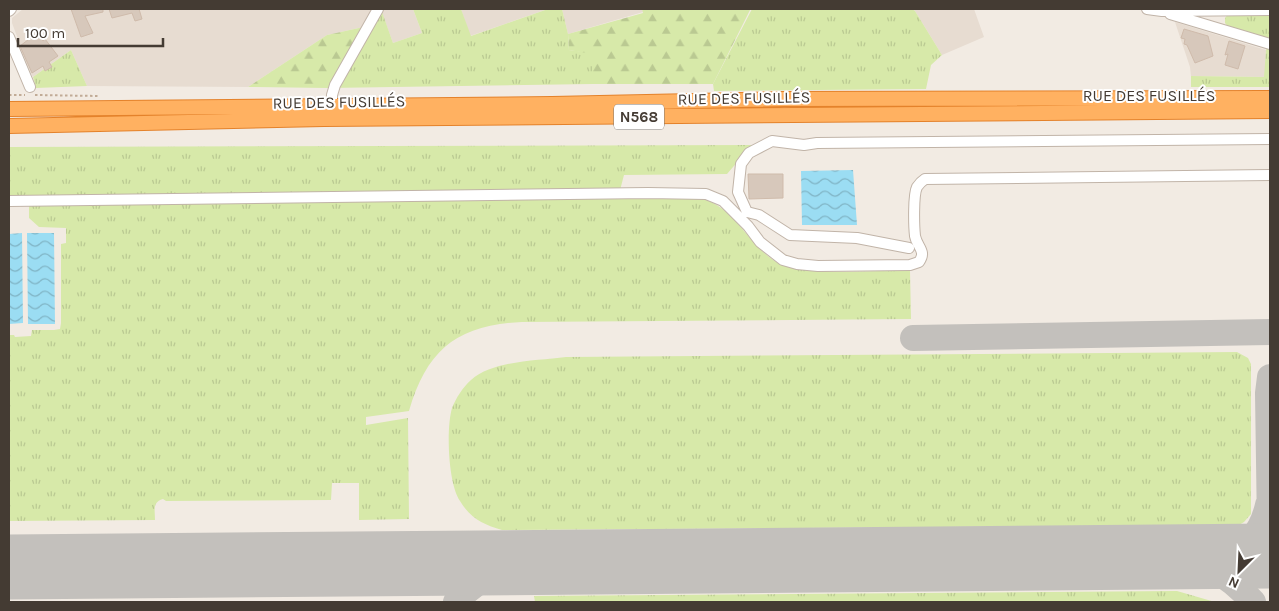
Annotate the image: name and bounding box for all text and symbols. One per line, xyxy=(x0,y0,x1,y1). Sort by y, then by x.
scale bar xyxy=(18,15,162,47)
text: 100 m xyxy=(25,24,65,42)
street label: RUE DES FUSILLÉS xyxy=(1083,86,1215,105)
street label: RUE DES FUSILLÉS xyxy=(678,87,810,109)
street label: RUE DES FUSILLÉS xyxy=(273,91,405,113)
road number: N568 xyxy=(614,104,664,130)
north arrow xyxy=(1214,546,1264,596)
text: N xyxy=(1226,573,1242,592)

